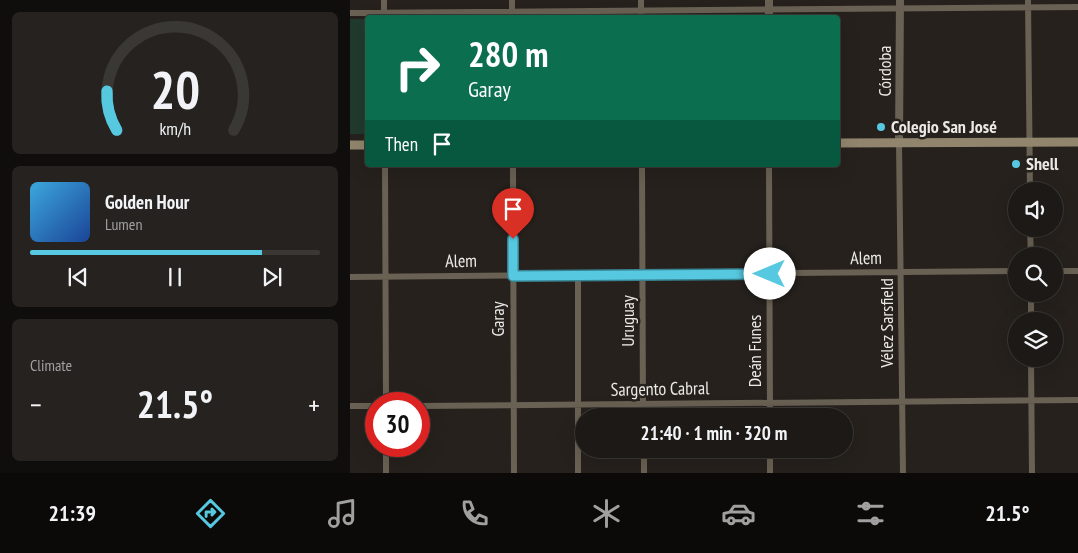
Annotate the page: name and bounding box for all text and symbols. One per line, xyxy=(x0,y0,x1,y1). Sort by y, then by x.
text: 280 m xyxy=(468,31,549,77)
icon: right xyxy=(385,35,450,100)
street label: Córdoba xyxy=(873,45,896,97)
text: 20 xyxy=(150,56,200,123)
text: Garay xyxy=(468,75,511,103)
place label: Colegio San José xyxy=(891,115,997,138)
text: km/h xyxy=(159,117,191,140)
marker: Colegio San José xyxy=(875,121,887,133)
icon: arrive xyxy=(428,130,456,158)
text: Then xyxy=(385,132,418,156)
place label: Shell xyxy=(1026,152,1059,175)
marker: Shell xyxy=(1010,158,1022,170)
map controls xyxy=(1008,182,1063,367)
button: sound xyxy=(1008,182,1063,237)
pin xyxy=(492,188,534,239)
text: Golden Hour xyxy=(105,190,189,214)
icon: arrive xyxy=(499,195,527,223)
text: Lumen xyxy=(105,214,142,234)
street label: Alem xyxy=(850,246,882,269)
position arrow xyxy=(743,247,795,299)
button: search xyxy=(1008,247,1063,302)
street label: Alem xyxy=(445,249,477,272)
icon: previous xyxy=(64,263,92,291)
icon: pause xyxy=(161,263,189,291)
icon: next xyxy=(258,263,286,291)
street label: Vélez Sarsfield xyxy=(875,278,898,369)
street label: Uruguay xyxy=(616,295,639,347)
street label: Garay xyxy=(486,301,509,336)
button: layers xyxy=(1008,312,1063,367)
street label: Deán Funes xyxy=(743,315,766,387)
text: Climate xyxy=(30,355,72,375)
street label: Sargento Cabral xyxy=(610,376,710,401)
text: 21.5° xyxy=(137,379,213,428)
text: − xyxy=(30,386,42,423)
text: + xyxy=(308,386,320,423)
speed limit sign: 30 xyxy=(365,392,430,457)
text: 21:40 · 1 min · 320 m xyxy=(641,421,787,445)
icon: directions xyxy=(193,496,228,531)
icon: music xyxy=(325,496,360,531)
icon: phone xyxy=(457,496,492,531)
icon: climate xyxy=(589,496,624,531)
icon: car xyxy=(721,496,756,531)
icon: filters xyxy=(853,496,888,531)
text: 21:39 xyxy=(49,499,96,527)
text: 21.5° xyxy=(985,499,1029,527)

